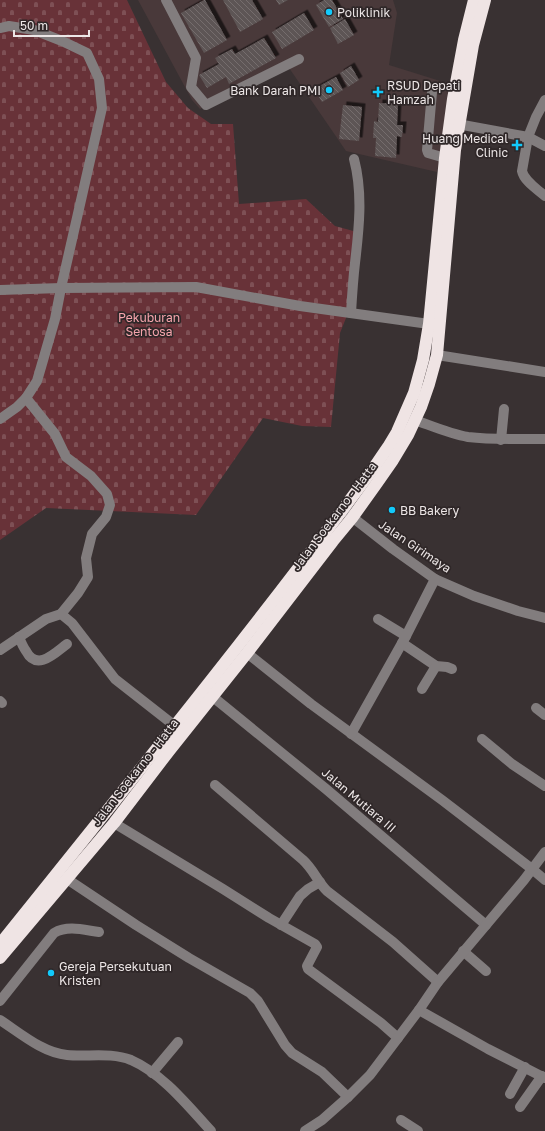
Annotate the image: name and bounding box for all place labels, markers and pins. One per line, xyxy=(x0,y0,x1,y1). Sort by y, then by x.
place label: Poliklinik xyxy=(337,5,390,20)
marker: Poliklinik xyxy=(324,7,334,17)
place label: RSUD Depati Hamzah xyxy=(387,78,460,107)
place label: Bank Darah PMI xyxy=(230,83,321,98)
marker: Bank Darah PMI xyxy=(324,85,334,95)
marker: RSUD Depati Hamzah xyxy=(372,86,384,98)
place label: Huang Medical Clinic xyxy=(422,131,508,160)
marker: Huang Medical Clinic xyxy=(511,139,523,151)
place label: BB Bakery xyxy=(400,503,459,518)
marker: BB Bakery xyxy=(387,505,397,515)
place label: Gereja Persekutuan Kristen xyxy=(59,959,172,988)
marker: Gereja Persekutuan Kristen xyxy=(46,968,56,978)

